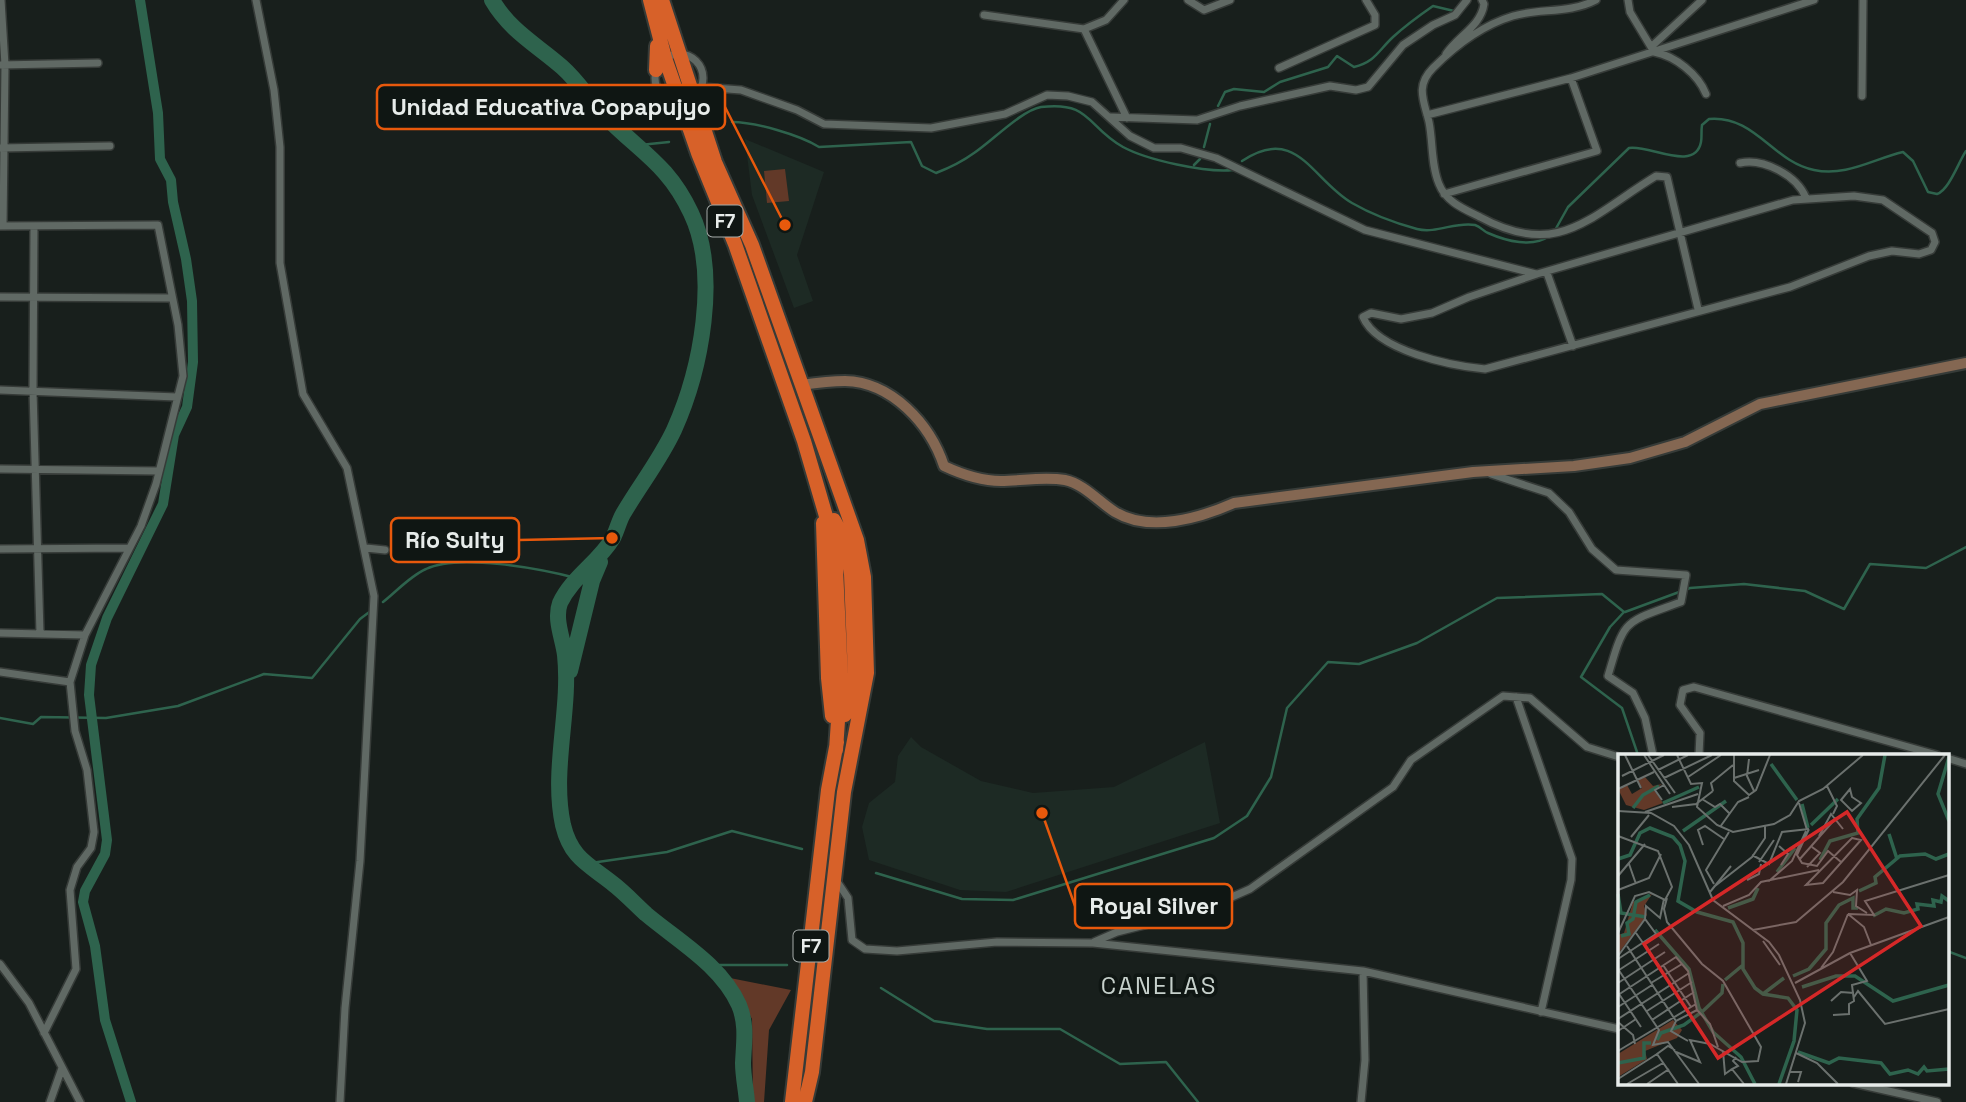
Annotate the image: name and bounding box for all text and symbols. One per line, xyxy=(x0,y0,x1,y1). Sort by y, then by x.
callout: Unidad Educativa Copapujyo xyxy=(377,85,725,129)
text: Unidad Educativa Copapujyo xyxy=(391,92,711,122)
road number: F7 xyxy=(708,206,742,236)
callout: Río Sulty xyxy=(391,518,519,562)
text: Río Sulty xyxy=(405,525,505,555)
inset map xyxy=(1618,754,1948,1084)
callout: Royal Silver xyxy=(1075,884,1232,928)
text: Royal Silver xyxy=(1090,891,1218,921)
road number: F7 xyxy=(794,930,828,962)
district label: CANELAS xyxy=(1101,970,1217,1001)

